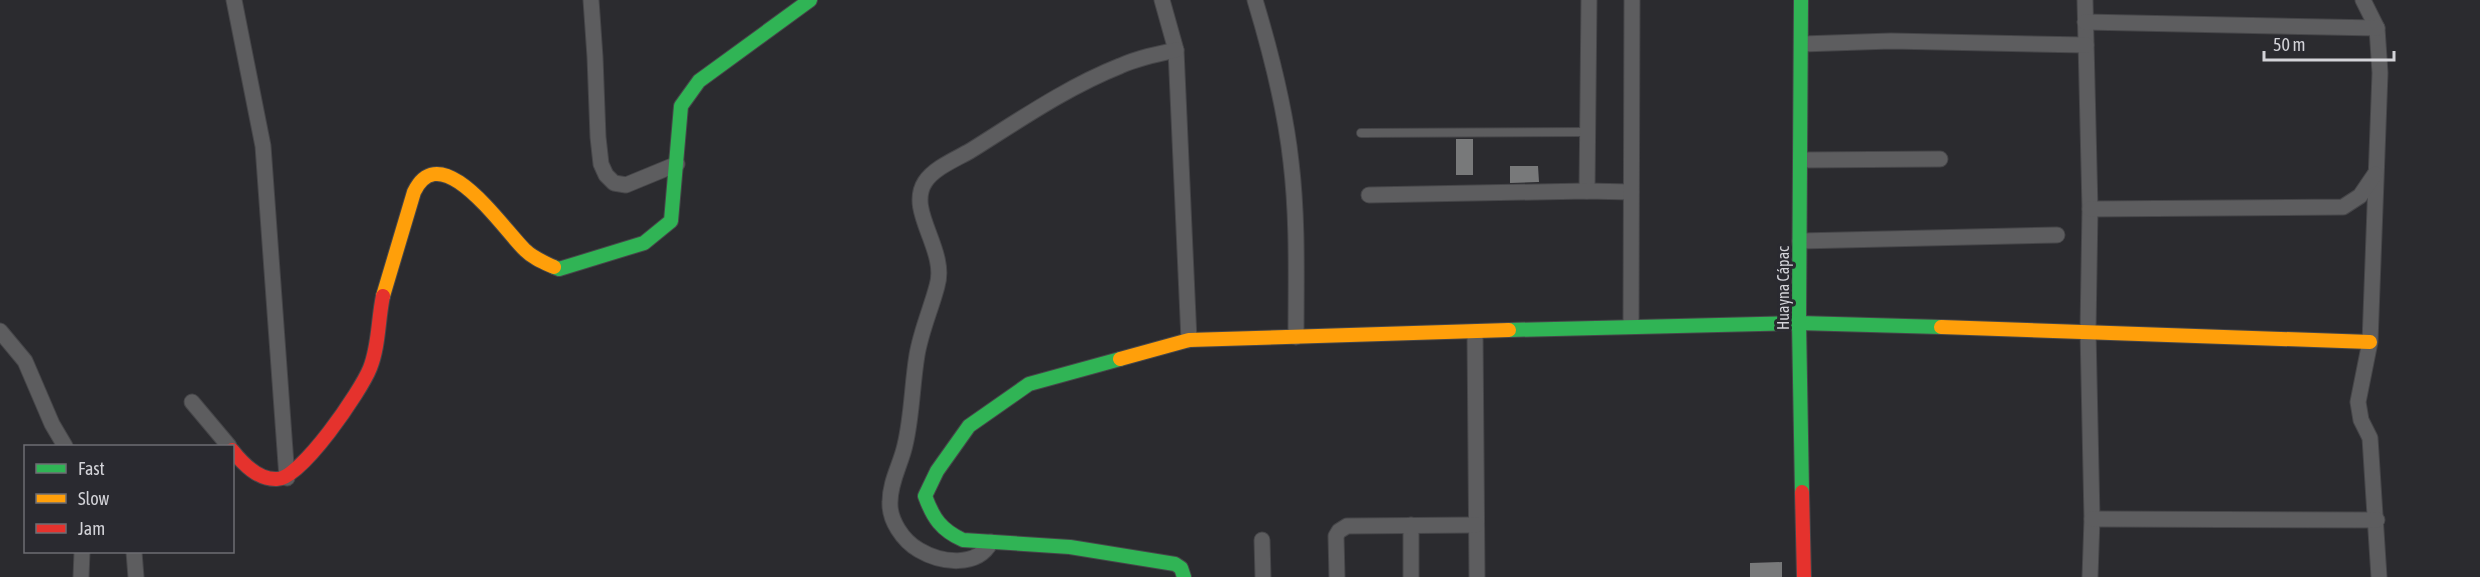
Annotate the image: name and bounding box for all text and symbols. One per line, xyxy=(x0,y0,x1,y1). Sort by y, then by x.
scale bar xyxy=(2264,24,2394,62)
text: 50 m xyxy=(2273,34,2305,55)
street label: Huayna Cápac xyxy=(1774,246,1793,330)
legend xyxy=(24,445,234,553)
text: Fast xyxy=(78,458,105,479)
text: Slow xyxy=(78,488,109,509)
text: Jam xyxy=(78,518,105,539)

